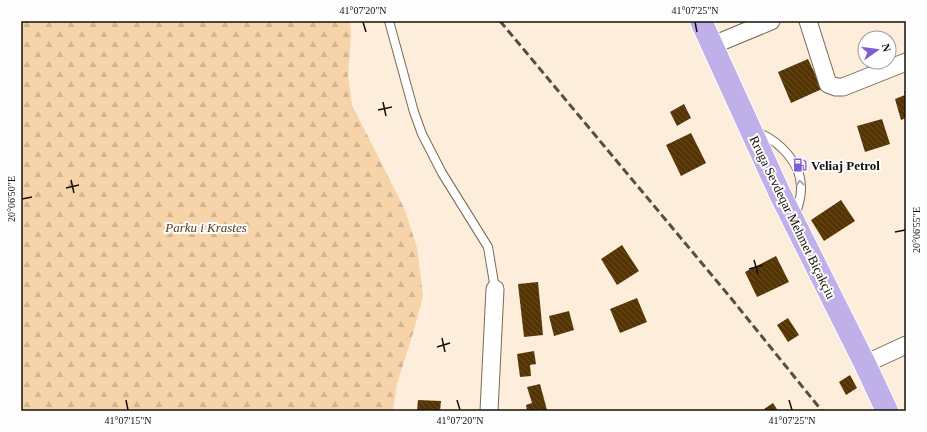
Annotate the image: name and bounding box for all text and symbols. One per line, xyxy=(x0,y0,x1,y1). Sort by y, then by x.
text: 41°07'20"N xyxy=(339,5,387,16)
text: 41°07'25"N xyxy=(671,5,719,16)
north arrow xyxy=(857,30,897,70)
text: N xyxy=(880,42,893,53)
street label: Rruga Sevdeqar Mehmet Biçakçiu xyxy=(746,133,839,302)
fuel station icon: Veliaj Petrol xyxy=(792,157,808,173)
place label: Veliaj Petrol xyxy=(811,158,880,173)
text: 20°06'50"E xyxy=(6,176,17,222)
one-way arrow xyxy=(796,180,805,186)
text: 20°06'55"E xyxy=(911,207,922,253)
park label: Parku i Krastes xyxy=(164,220,247,235)
text: 41°07'15"N xyxy=(104,415,152,426)
text: 41°07'20"N xyxy=(436,415,484,426)
text: 41°07'25"N xyxy=(768,415,816,426)

